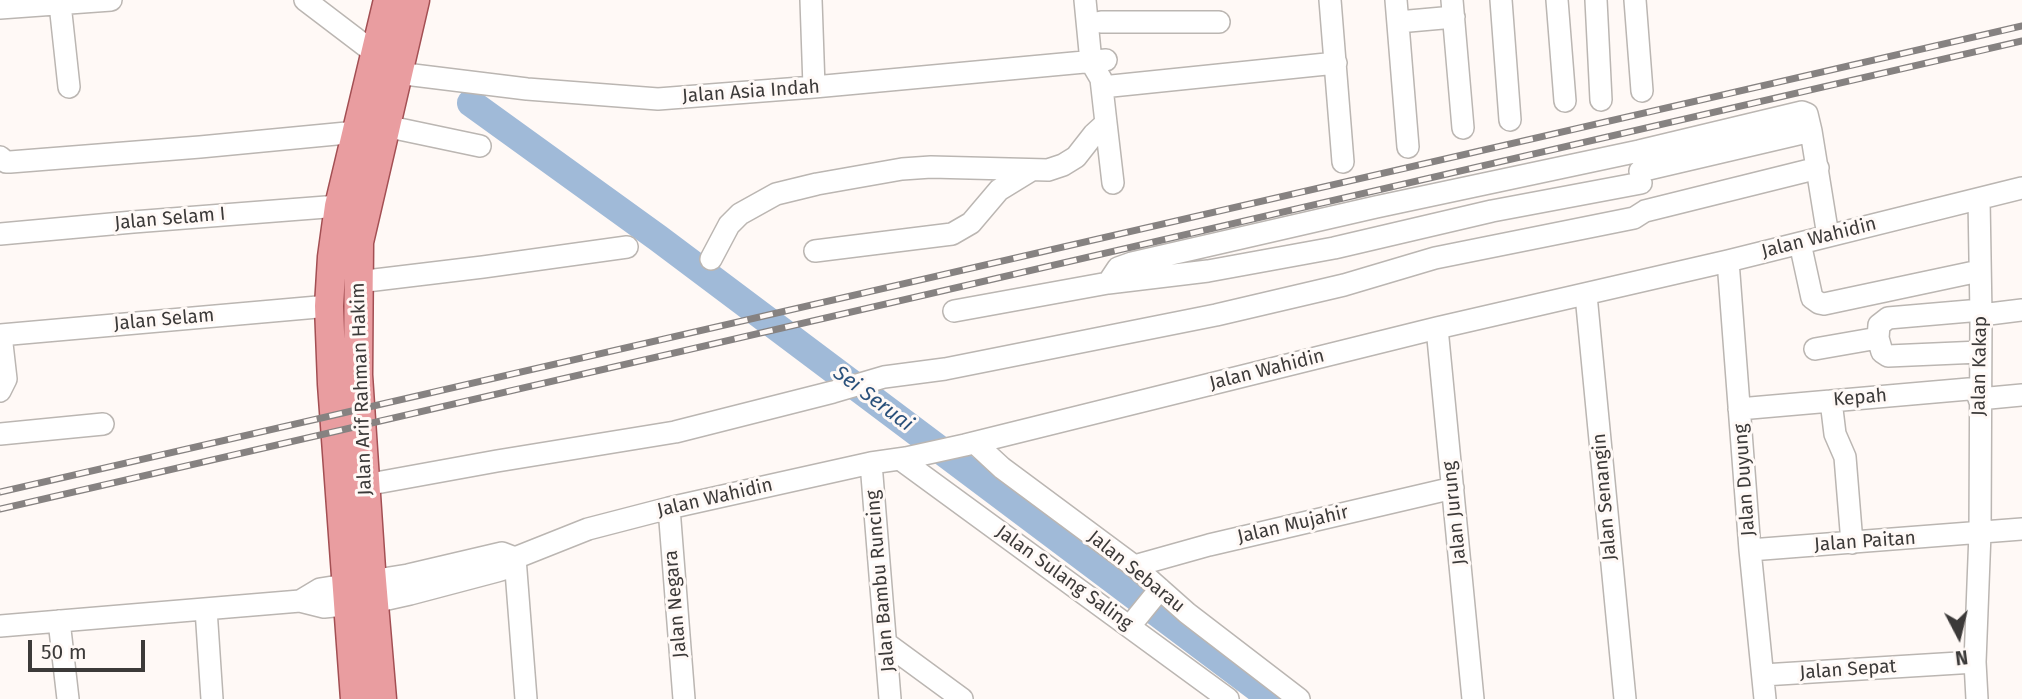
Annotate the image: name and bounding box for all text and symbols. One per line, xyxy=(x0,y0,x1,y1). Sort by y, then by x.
street label: Jalan Asia Indah xyxy=(681,76,821,108)
street label: Jalan Selam I xyxy=(114,203,226,235)
street label: Jalan Wahidin xyxy=(1759,213,1879,263)
street label: Jalan Arif Rahman Hakim xyxy=(347,282,377,496)
street label: Jalan Selam xyxy=(113,304,215,336)
street label: Jalan Kakap xyxy=(1968,316,1992,416)
street label: Jalan Wahidin xyxy=(1207,345,1327,395)
water label: Sei Seruai xyxy=(828,361,918,437)
street label: Kepah xyxy=(1832,384,1888,412)
street label: Jalan Duyung xyxy=(1730,423,1760,537)
street label: Jalan Senangin xyxy=(1588,432,1622,562)
street label: Jalan Jurung xyxy=(1438,460,1472,566)
street label: Jalan Wahidin xyxy=(655,474,775,522)
street label: Jalan Bambu Runcing xyxy=(862,489,900,673)
street label: Jalan Mujahir xyxy=(1235,501,1351,549)
street label: Jalan Sulang Saling xyxy=(991,521,1137,635)
street label: Jalan Sebarau xyxy=(1083,526,1189,618)
street label: Jalan Paitan xyxy=(1813,527,1917,557)
street label: Jalan Negara xyxy=(660,549,692,659)
north arrow xyxy=(1924,601,1994,671)
scale bar xyxy=(32,626,149,670)
text: 50 m xyxy=(41,639,87,665)
text: N xyxy=(1954,645,1969,670)
street label: Jalan Sepat xyxy=(1799,655,1897,685)

